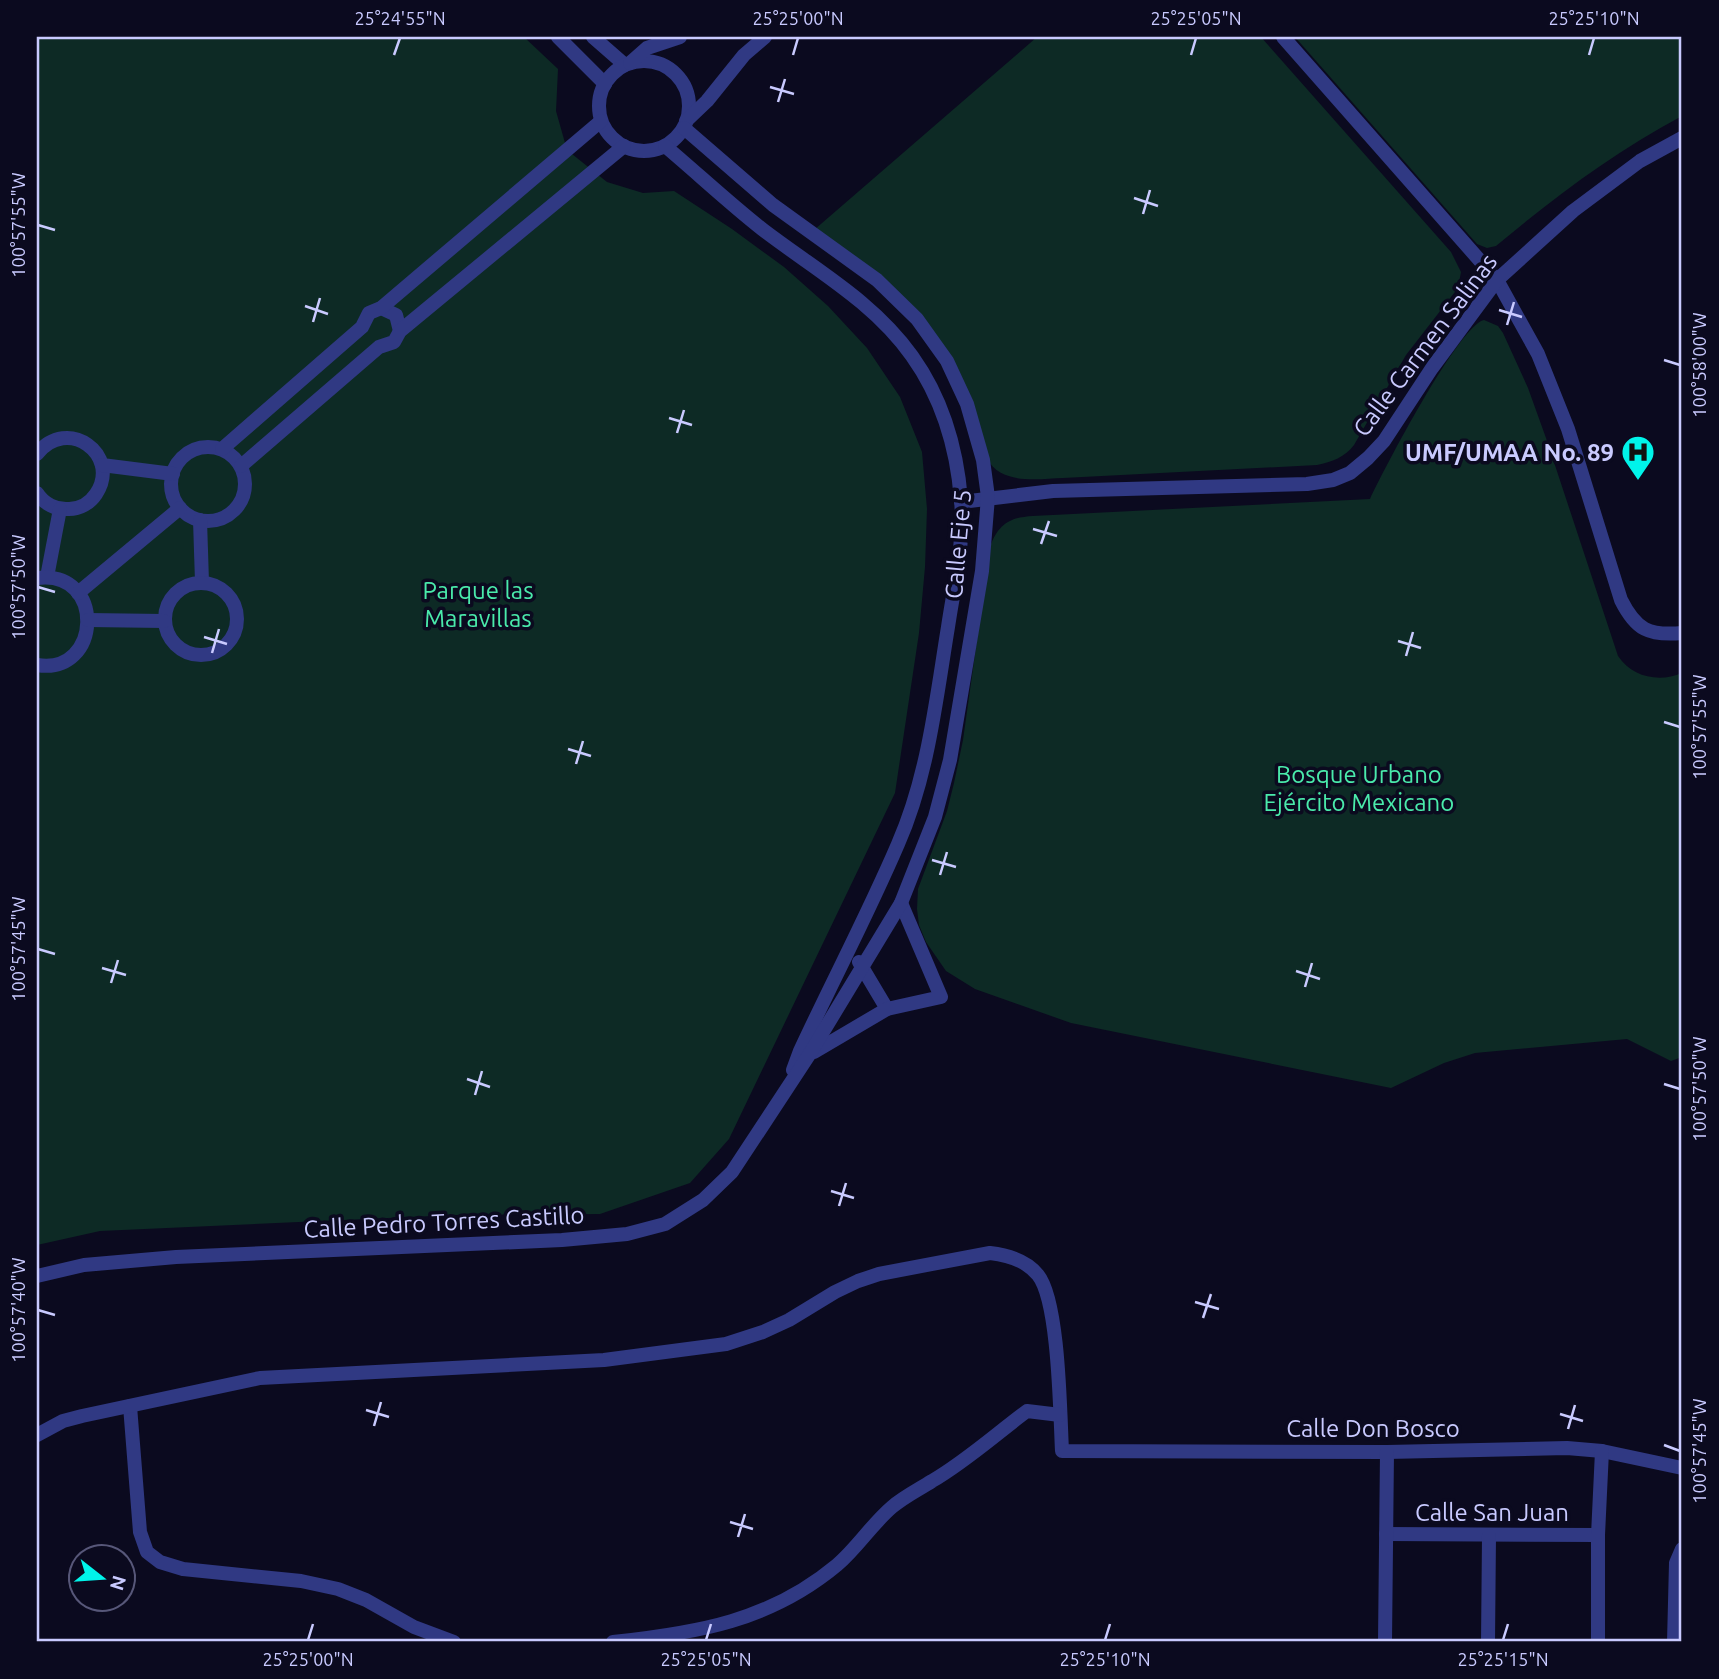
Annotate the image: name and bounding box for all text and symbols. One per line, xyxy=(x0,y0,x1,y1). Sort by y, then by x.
text: 25°24'55"N xyxy=(354,8,446,28)
text: 25°25'00"N xyxy=(752,8,844,28)
text: 25°25'05"N xyxy=(1150,8,1242,28)
text: 25°25'10"N xyxy=(1548,8,1640,28)
text: 100°57'55"W xyxy=(8,172,28,278)
street label: Calle Carmen Salinas xyxy=(1348,249,1502,441)
text: 100°58'00"W xyxy=(1689,312,1709,418)
hospital icon: UMF/UMAA No. 89 xyxy=(1619,433,1657,482)
place label: UMF/UMAA No. 89 xyxy=(1405,439,1614,466)
street label: Calle Eje 5 xyxy=(940,488,976,600)
text: 100°57'50"W xyxy=(8,534,28,640)
park label: Parque las Maravillas xyxy=(422,577,534,632)
text: 100°57'55"W xyxy=(1689,674,1709,780)
park label: Bosque Urbano Ejército Mexicano xyxy=(1264,761,1454,816)
text: 100°57'45"W xyxy=(8,896,28,1002)
text: 100°57'50"W xyxy=(1689,1036,1709,1142)
street label: Calle Pedro Torres Castillo xyxy=(303,1201,585,1243)
text: 100°57'40"W xyxy=(8,1257,28,1363)
text: 100°57'45"W xyxy=(1689,1398,1709,1504)
street label: Calle Don Bosco xyxy=(1286,1415,1460,1442)
street label: Calle San Juan xyxy=(1415,1499,1569,1526)
north arrow xyxy=(66,1542,136,1612)
text: N xyxy=(106,1573,131,1593)
text: 25°25'00"N xyxy=(262,1649,354,1669)
text: 25°25'05"N xyxy=(660,1649,752,1669)
text: 25°25'10"N xyxy=(1059,1649,1151,1669)
text: 25°25'15"N xyxy=(1457,1649,1549,1669)

